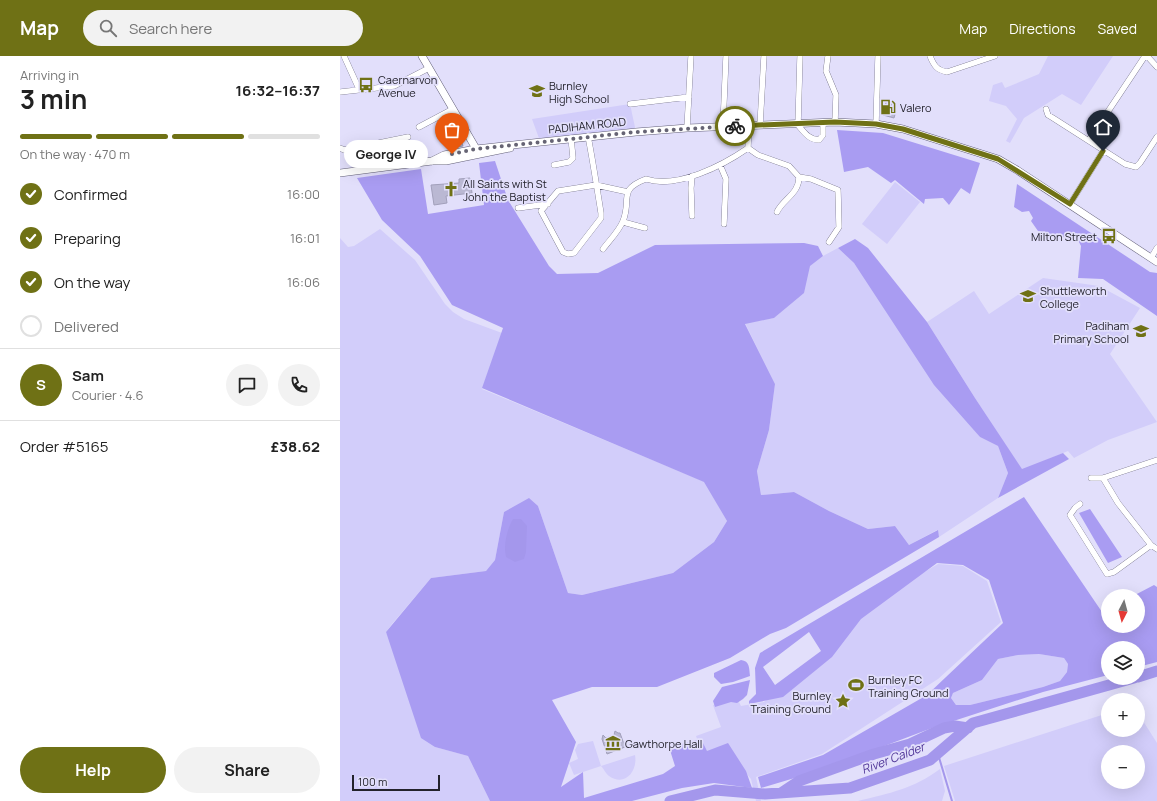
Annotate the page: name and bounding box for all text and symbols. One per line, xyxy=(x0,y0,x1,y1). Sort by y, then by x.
search box xyxy=(83,10,363,46)
text: Map xyxy=(20,15,59,41)
icon: search xyxy=(97,17,119,39)
text: Search here xyxy=(129,18,212,39)
text: Map xyxy=(959,19,987,38)
text: Directions xyxy=(1009,19,1076,38)
text: Saved xyxy=(1098,19,1137,38)
text: Arriving in xyxy=(20,66,79,84)
place label: Caernarvon Avenue xyxy=(378,72,437,100)
bus stop icon: Caernarvon Avenue xyxy=(357,76,375,94)
place label: Burnley High School xyxy=(549,78,609,106)
text: 16:32–16:37 xyxy=(236,80,320,101)
text: 3 min xyxy=(20,81,87,117)
school or university icon: Burnley High School xyxy=(528,82,546,100)
fuel station icon: Valero xyxy=(879,98,897,116)
place label: Valero xyxy=(900,100,932,115)
courier xyxy=(715,106,755,146)
pin xyxy=(1086,110,1120,151)
pin xyxy=(435,113,469,154)
street label: PADIHAM ROAD xyxy=(547,113,627,137)
icon: bike xyxy=(724,115,746,137)
icon: home xyxy=(1092,116,1114,138)
icon: bag xyxy=(441,119,463,141)
callout: George IV xyxy=(344,140,428,168)
text: On the way · 470 m xyxy=(20,145,130,163)
text: George IV xyxy=(356,145,416,163)
place label: All Saints with St John the Baptist xyxy=(463,176,547,204)
church icon: All Saints with St John the Baptist xyxy=(442,180,460,198)
icon: check xyxy=(20,183,42,205)
text: Confirmed xyxy=(54,184,127,205)
text: 16:00 xyxy=(287,185,320,203)
icon: check xyxy=(20,227,42,249)
bus stop icon: Milton Street xyxy=(1100,227,1118,245)
text: Preparing xyxy=(54,228,121,249)
text: 16:01 xyxy=(290,229,320,247)
place label: Milton Street xyxy=(1031,229,1097,244)
icon: check xyxy=(20,271,42,293)
text: On the way xyxy=(54,272,130,293)
text: 16:06 xyxy=(287,273,320,291)
place label: Shuttleworth College xyxy=(1040,283,1106,311)
school or university icon: Shuttleworth College xyxy=(1019,287,1037,305)
text: Delivered xyxy=(54,316,119,337)
place label: Padiham Primary School xyxy=(1054,318,1129,346)
school or university icon: Padiham Primary School xyxy=(1132,322,1150,340)
button: chat xyxy=(226,364,268,406)
button: phone xyxy=(278,364,320,406)
text: Sam xyxy=(72,365,104,386)
text: S xyxy=(36,374,46,395)
text: Courier · 4.6 xyxy=(72,386,144,404)
text: Order #5165 xyxy=(20,436,108,457)
text: £38.62 xyxy=(271,436,320,457)
north arrow xyxy=(1101,589,1145,633)
map controls xyxy=(1101,589,1145,789)
button: layers xyxy=(1101,641,1145,685)
place label: Burnley FC Training Ground xyxy=(868,672,948,700)
sports icon: Burnley FC Training Ground xyxy=(847,676,865,694)
place label: Burnley Training Ground xyxy=(751,688,831,716)
place icon: Burnley Training Ground xyxy=(834,692,852,710)
button: + xyxy=(1101,693,1145,737)
museum icon: Gawthorpe Hall xyxy=(604,734,622,752)
place label: Gawthorpe Hall xyxy=(625,736,702,751)
water label: River Calder xyxy=(859,738,929,778)
button: − xyxy=(1101,745,1145,789)
button: Help xyxy=(20,747,166,793)
button: Share xyxy=(174,747,320,793)
scale bar xyxy=(352,773,440,792)
text: 100 m xyxy=(358,774,387,789)

